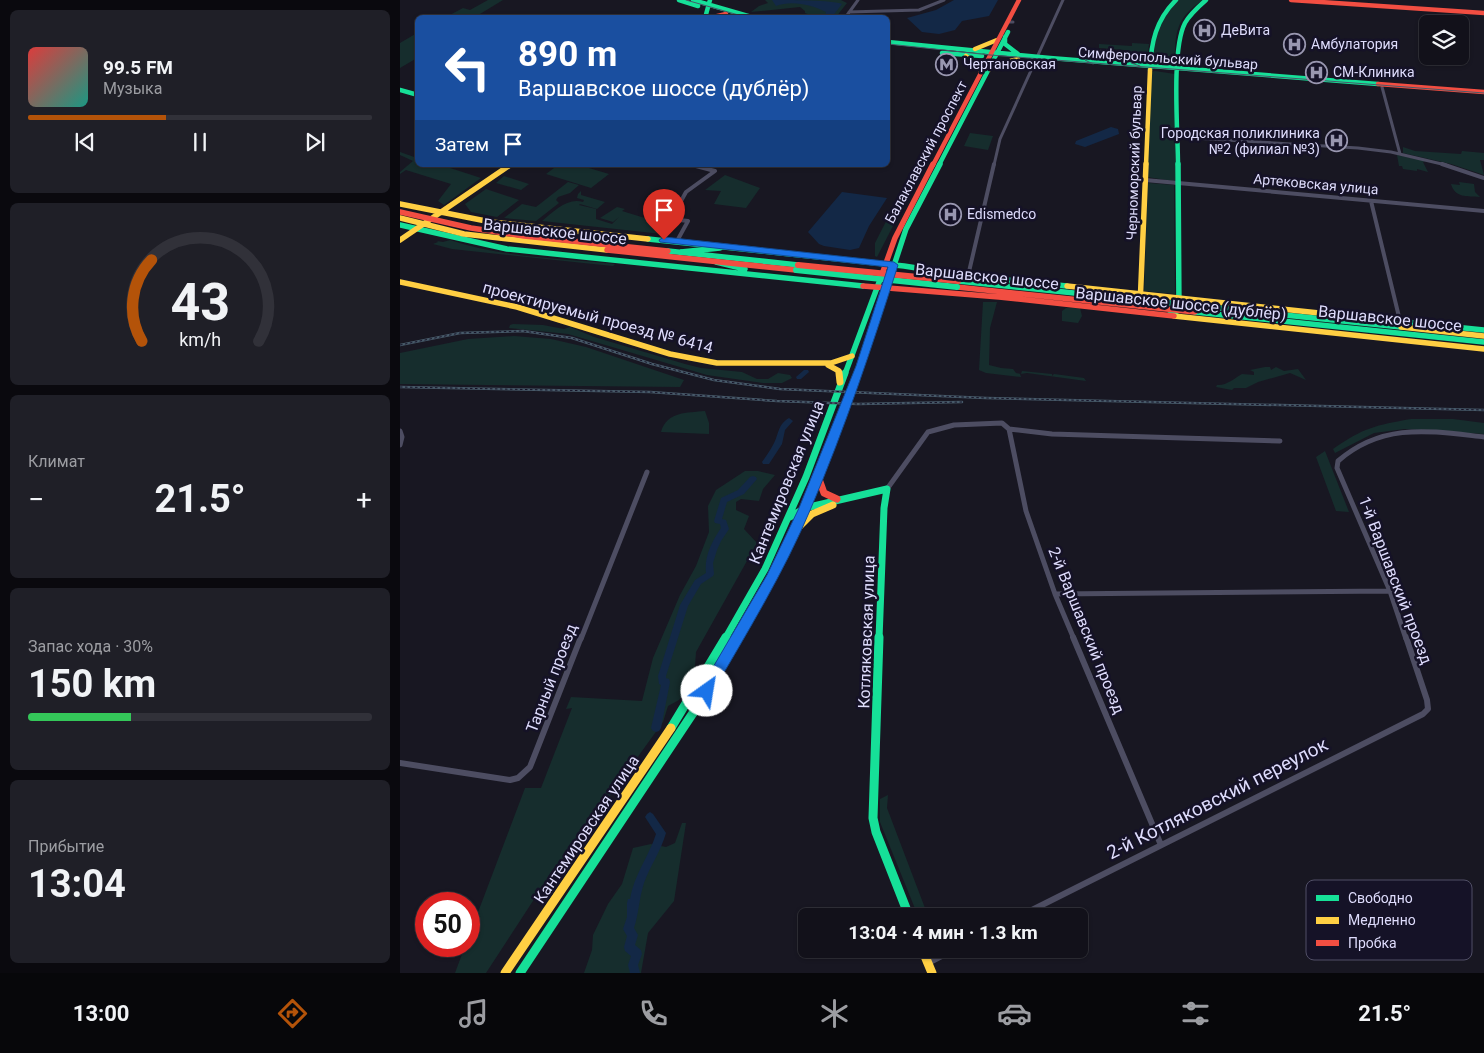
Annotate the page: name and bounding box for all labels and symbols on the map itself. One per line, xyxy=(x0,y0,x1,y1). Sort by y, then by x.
hospital icon: ДеВита xyxy=(1193,18,1217,42)
place label: ДеВита xyxy=(1221,22,1270,38)
hospital icon: Амбулатория xyxy=(1283,32,1307,56)
place label: Амбулатория xyxy=(1311,36,1398,52)
street label: Симферопольский бульвар xyxy=(1077,44,1259,72)
metro station icon: Чертановская xyxy=(935,52,959,76)
place label: Чертановская xyxy=(963,56,1056,72)
hospital icon: СМ-Клиника xyxy=(1305,60,1329,84)
place label: СМ-Клиника xyxy=(1333,64,1415,80)
street label: Балаклавский проспект xyxy=(882,78,971,226)
street label: Черноморский бульвар xyxy=(1123,85,1145,241)
place label: Городская поликлиника №2 (филиал №3) xyxy=(1161,125,1320,158)
hospital icon: Городская поликлиника №2 (филиал №3) xyxy=(1324,129,1348,153)
street label: Артековская улица xyxy=(1253,171,1379,197)
pin xyxy=(643,189,685,240)
hospital icon: Edismedco xyxy=(939,202,963,226)
place label: Edismedco xyxy=(967,206,1036,222)
street label: Варшавское шоссе xyxy=(482,215,628,248)
street label: Варшавское шоссе xyxy=(914,260,1060,293)
street label: проектируемый проезд № 6414 xyxy=(481,278,715,357)
street label: Варшавское шоссе (дублёр) xyxy=(1075,283,1287,324)
street label: Варшавское шоссе xyxy=(1317,302,1463,335)
street label: Кантемировская улица xyxy=(745,398,828,567)
street label: 1-й Варшавский проезд xyxy=(1355,494,1436,667)
street label: 2-й Варшавский проезд xyxy=(1044,544,1129,717)
street label: Котляковская улица xyxy=(854,555,879,709)
street label: Тарный проезд xyxy=(522,621,581,735)
position arrow xyxy=(680,664,732,716)
street label: 2-й Котляковский переулок xyxy=(1103,732,1332,864)
street label: Кантемировская улица xyxy=(530,752,643,907)
legend xyxy=(1306,880,1472,960)
text: Свободно xyxy=(1348,890,1413,906)
speed limit sign: 50 xyxy=(415,892,480,957)
text: Медленно xyxy=(1348,912,1416,928)
text: Пробка xyxy=(1348,935,1397,951)

